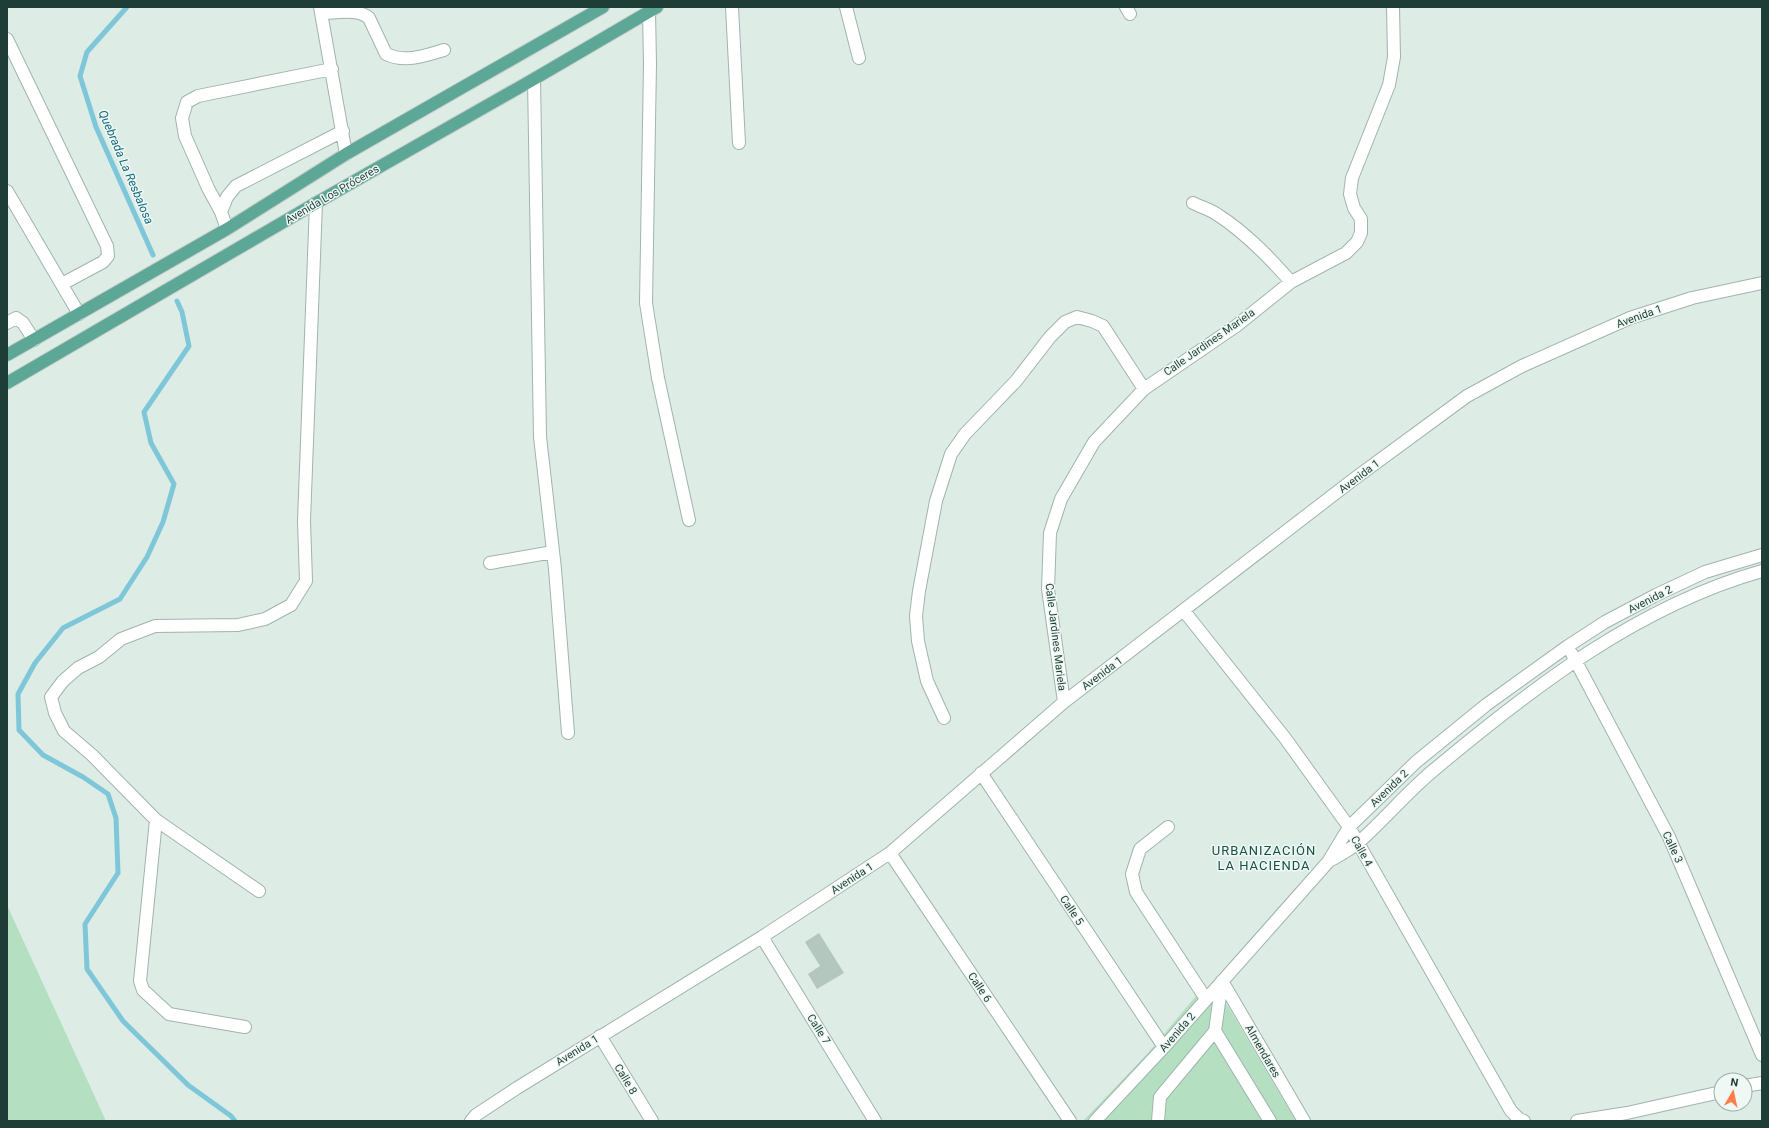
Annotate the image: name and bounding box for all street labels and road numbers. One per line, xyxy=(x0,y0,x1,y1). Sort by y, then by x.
street label: Avenida Los Próceres xyxy=(283,162,382,227)
street label: Avenida 1 xyxy=(1614,302,1664,331)
street label: Calle Jardines Mariela xyxy=(1161,306,1257,379)
street label: Avenida 1 xyxy=(1336,457,1382,496)
street label: Calle Jardines Mariela xyxy=(1042,582,1069,692)
street label: Avenida 2 xyxy=(1626,583,1674,616)
street label: Avenida 1 xyxy=(1079,654,1125,693)
street label: Avenida 2 xyxy=(1368,767,1411,810)
street label: Calle 3 xyxy=(1660,829,1685,865)
street label: Calle 4 xyxy=(1348,834,1375,869)
street label: Avenida 1 xyxy=(829,860,876,897)
street label: Calle 5 xyxy=(1057,893,1086,928)
street label: Calle 6 xyxy=(965,970,994,1005)
street label: Avenida 2 xyxy=(1157,1010,1198,1055)
street label: Calle 7 xyxy=(804,1012,833,1047)
street label: Almendares xyxy=(1242,1023,1283,1080)
street label: Avenida 1 xyxy=(554,1032,601,1069)
street label: Calle 8 xyxy=(611,1062,640,1097)

